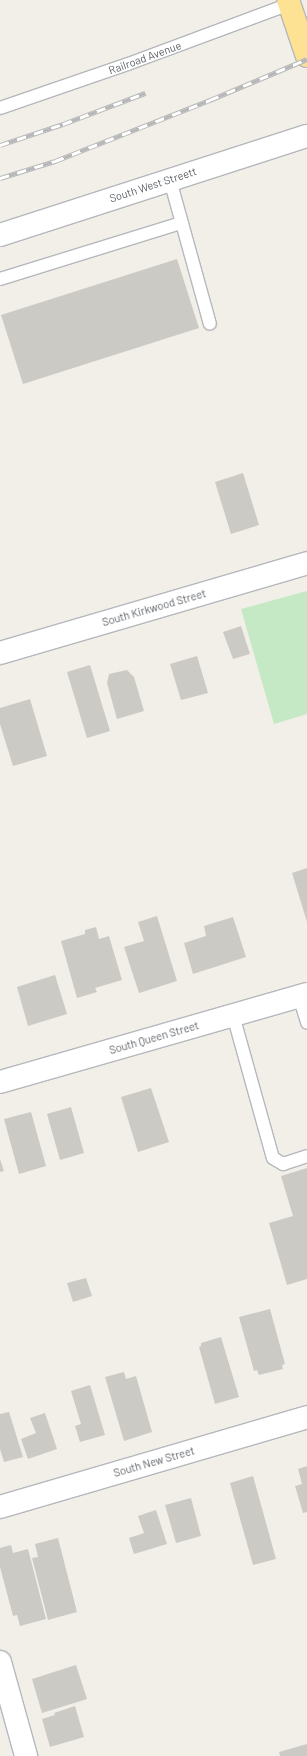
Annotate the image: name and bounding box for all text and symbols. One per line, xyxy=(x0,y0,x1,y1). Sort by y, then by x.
street label: Railroad Avenue xyxy=(107,39,183,77)
street label: South West Streett xyxy=(108,165,198,205)
street label: South Kirkwood Street xyxy=(101,587,207,629)
street label: South Queen Street xyxy=(108,1019,200,1057)
street label: South New Street xyxy=(112,1444,196,1480)

